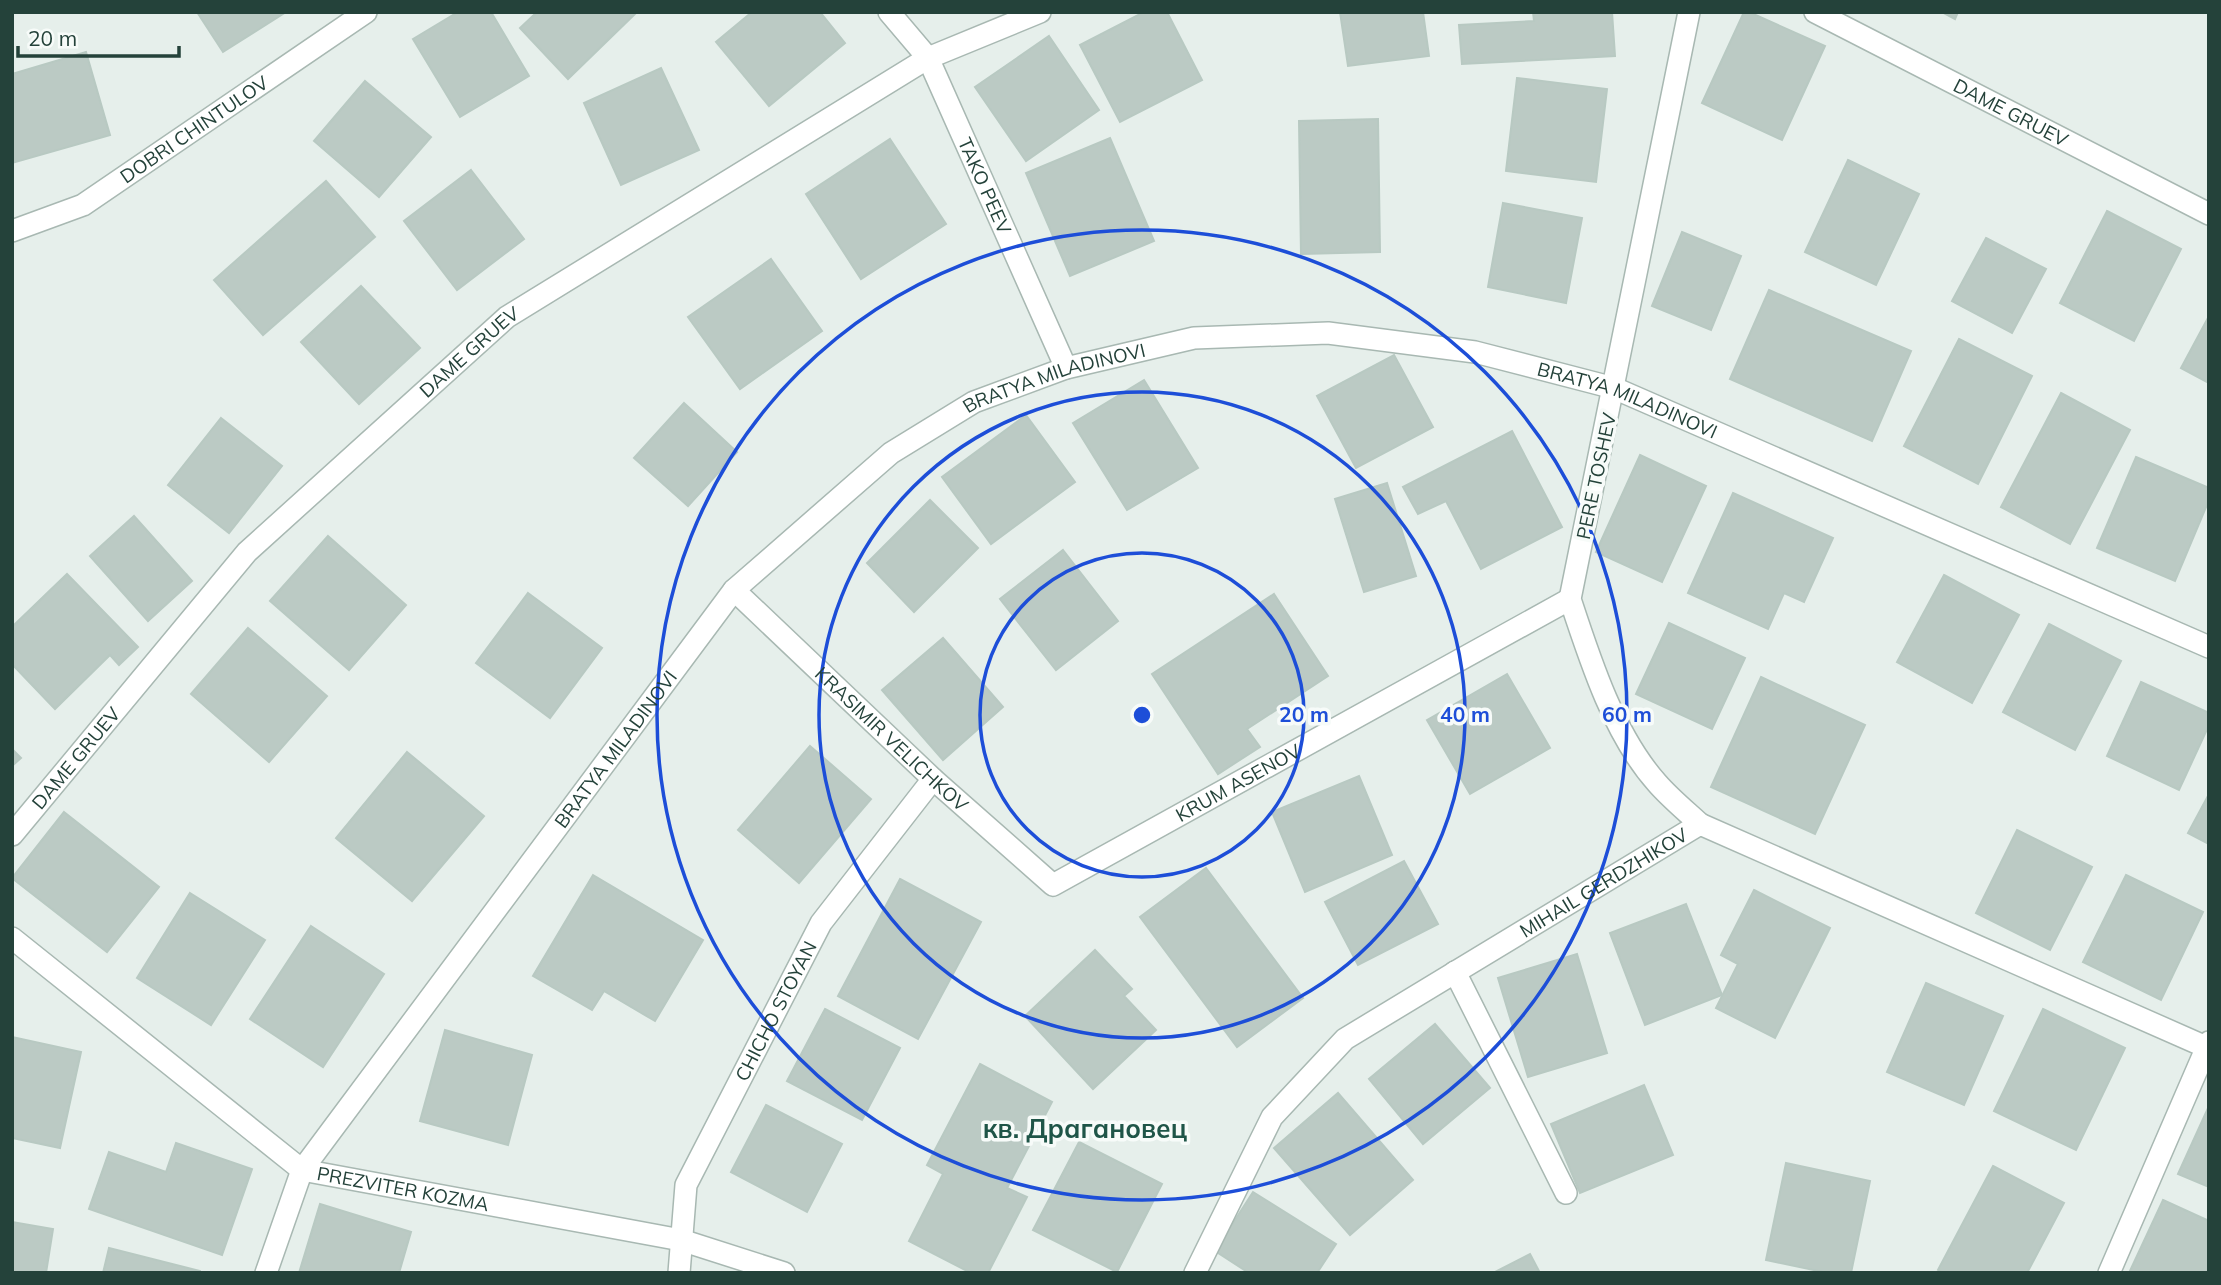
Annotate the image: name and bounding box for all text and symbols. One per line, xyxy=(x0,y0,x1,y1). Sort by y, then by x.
scale bar xyxy=(18,14,178,58)
text: 20 m xyxy=(28,25,77,51)
street label: DOBRI CHINTULOV xyxy=(115,70,273,188)
street label: DAME GRUEV xyxy=(1949,73,2073,152)
street label: TAKO PEEV xyxy=(953,134,1017,238)
street label: DAME GRUEV xyxy=(414,300,524,402)
street label: BRATYA MILADINOVI xyxy=(958,338,1148,418)
street label: BRATYA MILADINOVI xyxy=(1535,357,1721,444)
street label: PERE TOSHEV xyxy=(1571,410,1621,542)
street label: KRASIMIR VELICHKOV xyxy=(810,661,974,817)
street label: BRATYA MILADINOVI xyxy=(549,666,682,833)
text: 20 m xyxy=(1279,701,1329,727)
text: 40 m xyxy=(1440,701,1490,727)
text: 60 m xyxy=(1602,701,1652,727)
street label: DAME GRUEV xyxy=(27,702,126,814)
centre of rings xyxy=(1130,703,1154,727)
street label: KRUM ASENOV xyxy=(1171,738,1305,827)
street label: MIHAIL GERDZHIKOV xyxy=(1515,822,1692,942)
street label: CHICHO STOYAN xyxy=(730,937,822,1085)
district label: кв. Драгановец xyxy=(983,1112,1187,1145)
street label: PREZVITER KOZMA xyxy=(315,1161,491,1216)

